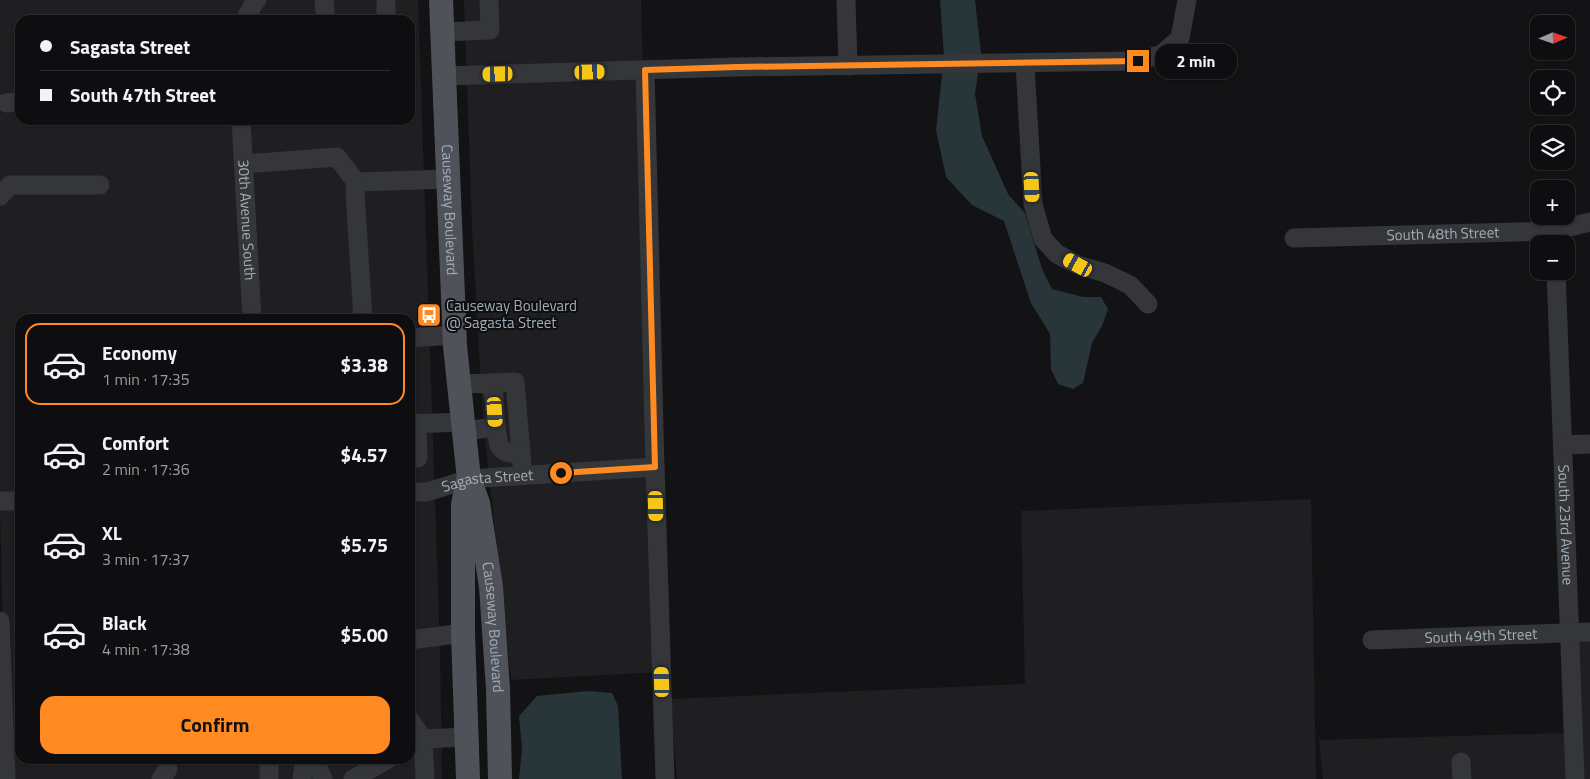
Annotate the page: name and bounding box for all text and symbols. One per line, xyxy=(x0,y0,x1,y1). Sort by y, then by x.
north arrow xyxy=(1530,15,1575,60)
map controls xyxy=(1530,15,1575,280)
text: Sagasta Street xyxy=(70,32,190,61)
callout: 2 min xyxy=(1156,44,1238,78)
text: 2 min xyxy=(1177,49,1215,73)
route end xyxy=(1127,50,1149,72)
car xyxy=(574,64,605,80)
car xyxy=(482,66,513,82)
button: locate xyxy=(1530,70,1575,115)
text: South 47th Street xyxy=(70,80,216,109)
button: layers xyxy=(1530,125,1575,170)
street label: Causeway Boulevard xyxy=(436,144,464,276)
street label: 30th Avenue South xyxy=(232,159,262,281)
car xyxy=(1023,172,1040,202)
button: + xyxy=(1530,180,1575,225)
street label: South 48th Street xyxy=(1386,220,1500,247)
button: − xyxy=(1530,235,1575,280)
car xyxy=(1061,251,1094,279)
place label: Causeway Boulevard @ Sagasta Street xyxy=(446,294,577,334)
bus stop icon: Causeway Boulevard @ Sagasta Street xyxy=(416,302,442,328)
text: Economy xyxy=(102,338,177,367)
icon: car xyxy=(42,342,87,387)
text: $3.38 xyxy=(341,350,388,379)
text: 1 min · 17:35 xyxy=(102,367,190,391)
car xyxy=(486,397,503,427)
text: Comfort xyxy=(102,428,169,457)
icon: car xyxy=(42,432,87,477)
text: $4.57 xyxy=(341,440,388,469)
text: 2 min · 17:36 xyxy=(102,457,190,481)
route start xyxy=(550,462,572,484)
street label: Sagasta Street xyxy=(438,463,535,498)
street label: South 23rd Avenue xyxy=(1552,464,1580,586)
car xyxy=(647,491,664,521)
text: XL xyxy=(102,518,122,547)
icon: car xyxy=(42,522,87,567)
text: $5.75 xyxy=(341,530,388,559)
text: 3 min · 17:37 xyxy=(102,547,190,571)
street label: Causeway Boulevard xyxy=(476,560,510,693)
text: Black xyxy=(102,608,147,637)
icon: car xyxy=(42,612,87,657)
text: $5.00 xyxy=(341,620,388,649)
street label: South 49th Street xyxy=(1424,622,1538,649)
text: 4 min · 17:38 xyxy=(102,637,190,661)
car xyxy=(653,667,670,697)
button: Confirm xyxy=(40,696,390,754)

